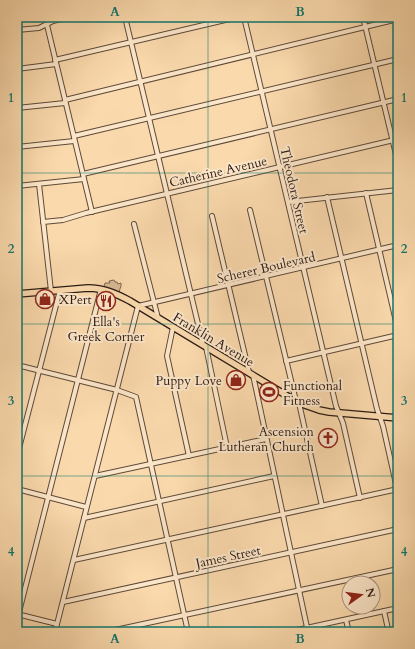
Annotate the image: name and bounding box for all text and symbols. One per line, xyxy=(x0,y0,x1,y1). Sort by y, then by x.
text: A xyxy=(110,3,120,21)
text: B xyxy=(295,3,305,21)
text: 1 xyxy=(8,89,14,107)
text: 1 xyxy=(401,89,407,107)
street label: Theodora Street xyxy=(275,145,313,235)
street label: Catherine Avenue xyxy=(167,152,269,192)
text: 2 xyxy=(8,240,15,258)
text: 2 xyxy=(401,240,408,258)
street label: Scherer Boulevard xyxy=(215,248,317,288)
shop icon: XPert xyxy=(34,288,56,310)
restaurant icon: Ella's Greek Corner xyxy=(95,290,117,312)
place label: XPert xyxy=(59,291,92,309)
street label: Franklin Avenue xyxy=(169,308,258,371)
place label: Ella's Greek Corner xyxy=(67,313,145,346)
shop icon: Puppy Love xyxy=(225,369,247,391)
place label: Puppy Love xyxy=(156,372,222,390)
place label: Functional Fitness xyxy=(283,377,343,410)
sports icon: Functional Fitness xyxy=(258,381,280,403)
text: 3 xyxy=(8,392,15,410)
text: 3 xyxy=(401,392,408,410)
place label: Ascension Lutheran Church xyxy=(219,423,315,456)
church icon: Ascension Lutheran Church xyxy=(317,427,339,449)
street label: James Street xyxy=(192,541,262,573)
text: 4 xyxy=(8,543,15,561)
text: 4 xyxy=(401,543,408,561)
north arrow xyxy=(341,575,381,615)
text: N xyxy=(362,586,379,600)
text: A xyxy=(110,630,120,648)
text: B xyxy=(295,630,305,648)

